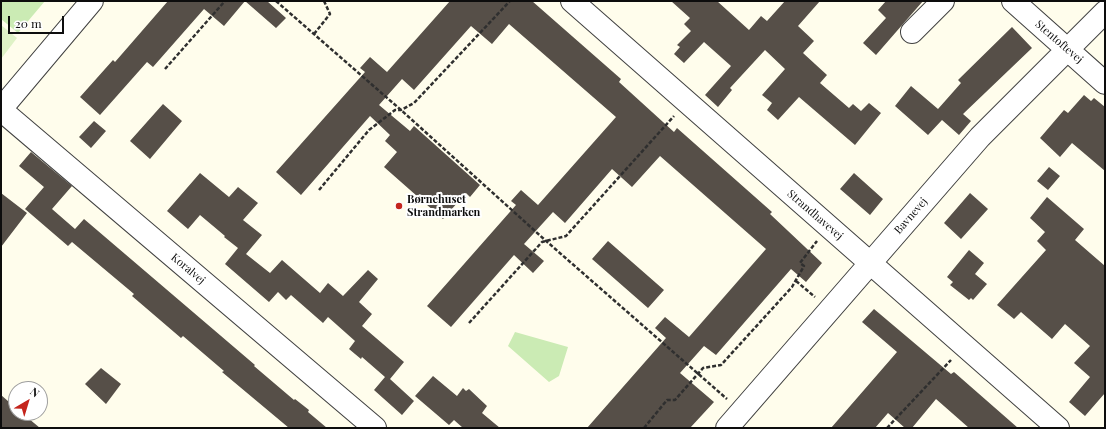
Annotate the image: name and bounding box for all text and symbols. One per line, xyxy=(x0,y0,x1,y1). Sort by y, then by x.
scale bar xyxy=(10,8,66,34)
text: 20 m xyxy=(15,15,42,31)
street label: Stentoftevej xyxy=(1033,18,1085,66)
street label: Strandhavevej xyxy=(784,187,846,243)
place label: Børnehuset Strandmarken xyxy=(407,193,480,219)
street label: Bavnevej xyxy=(892,195,930,237)
marker: Børnehuset Strandmarken xyxy=(394,201,404,211)
street label: Koralvej xyxy=(168,251,208,287)
north arrow xyxy=(8,381,48,421)
text: N xyxy=(27,384,43,400)

